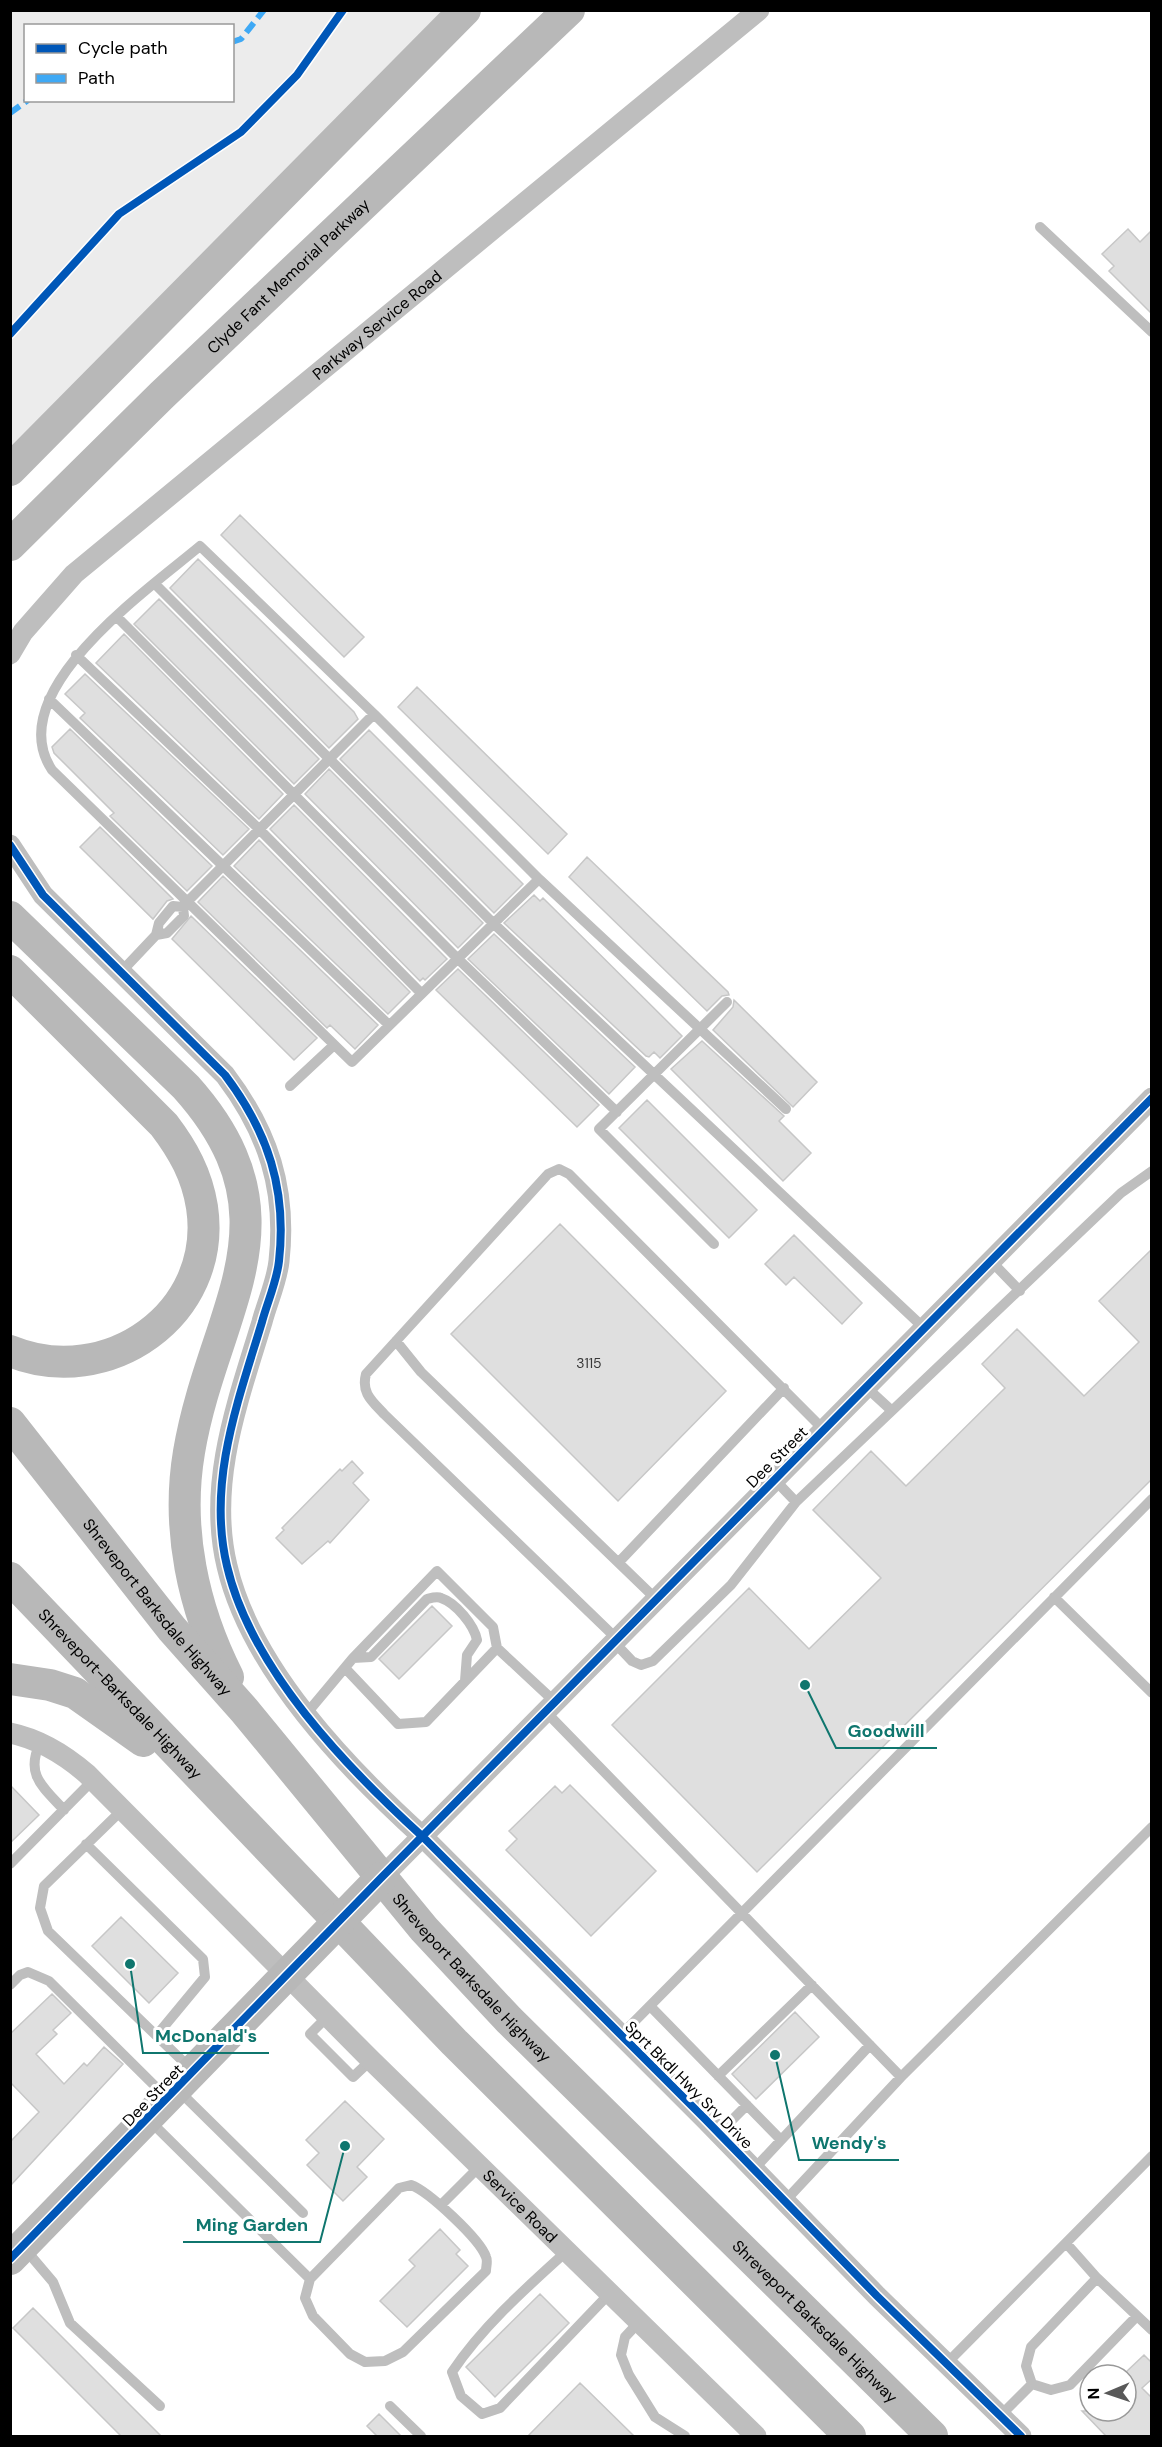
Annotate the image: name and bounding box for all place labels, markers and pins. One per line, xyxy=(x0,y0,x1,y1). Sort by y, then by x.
callout: Goodwill xyxy=(836,1712,937,1748)
callout: McDonald's xyxy=(143,2017,269,2053)
callout: Wendy's xyxy=(799,2124,899,2160)
callout: Ming Garden xyxy=(183,2206,320,2242)

